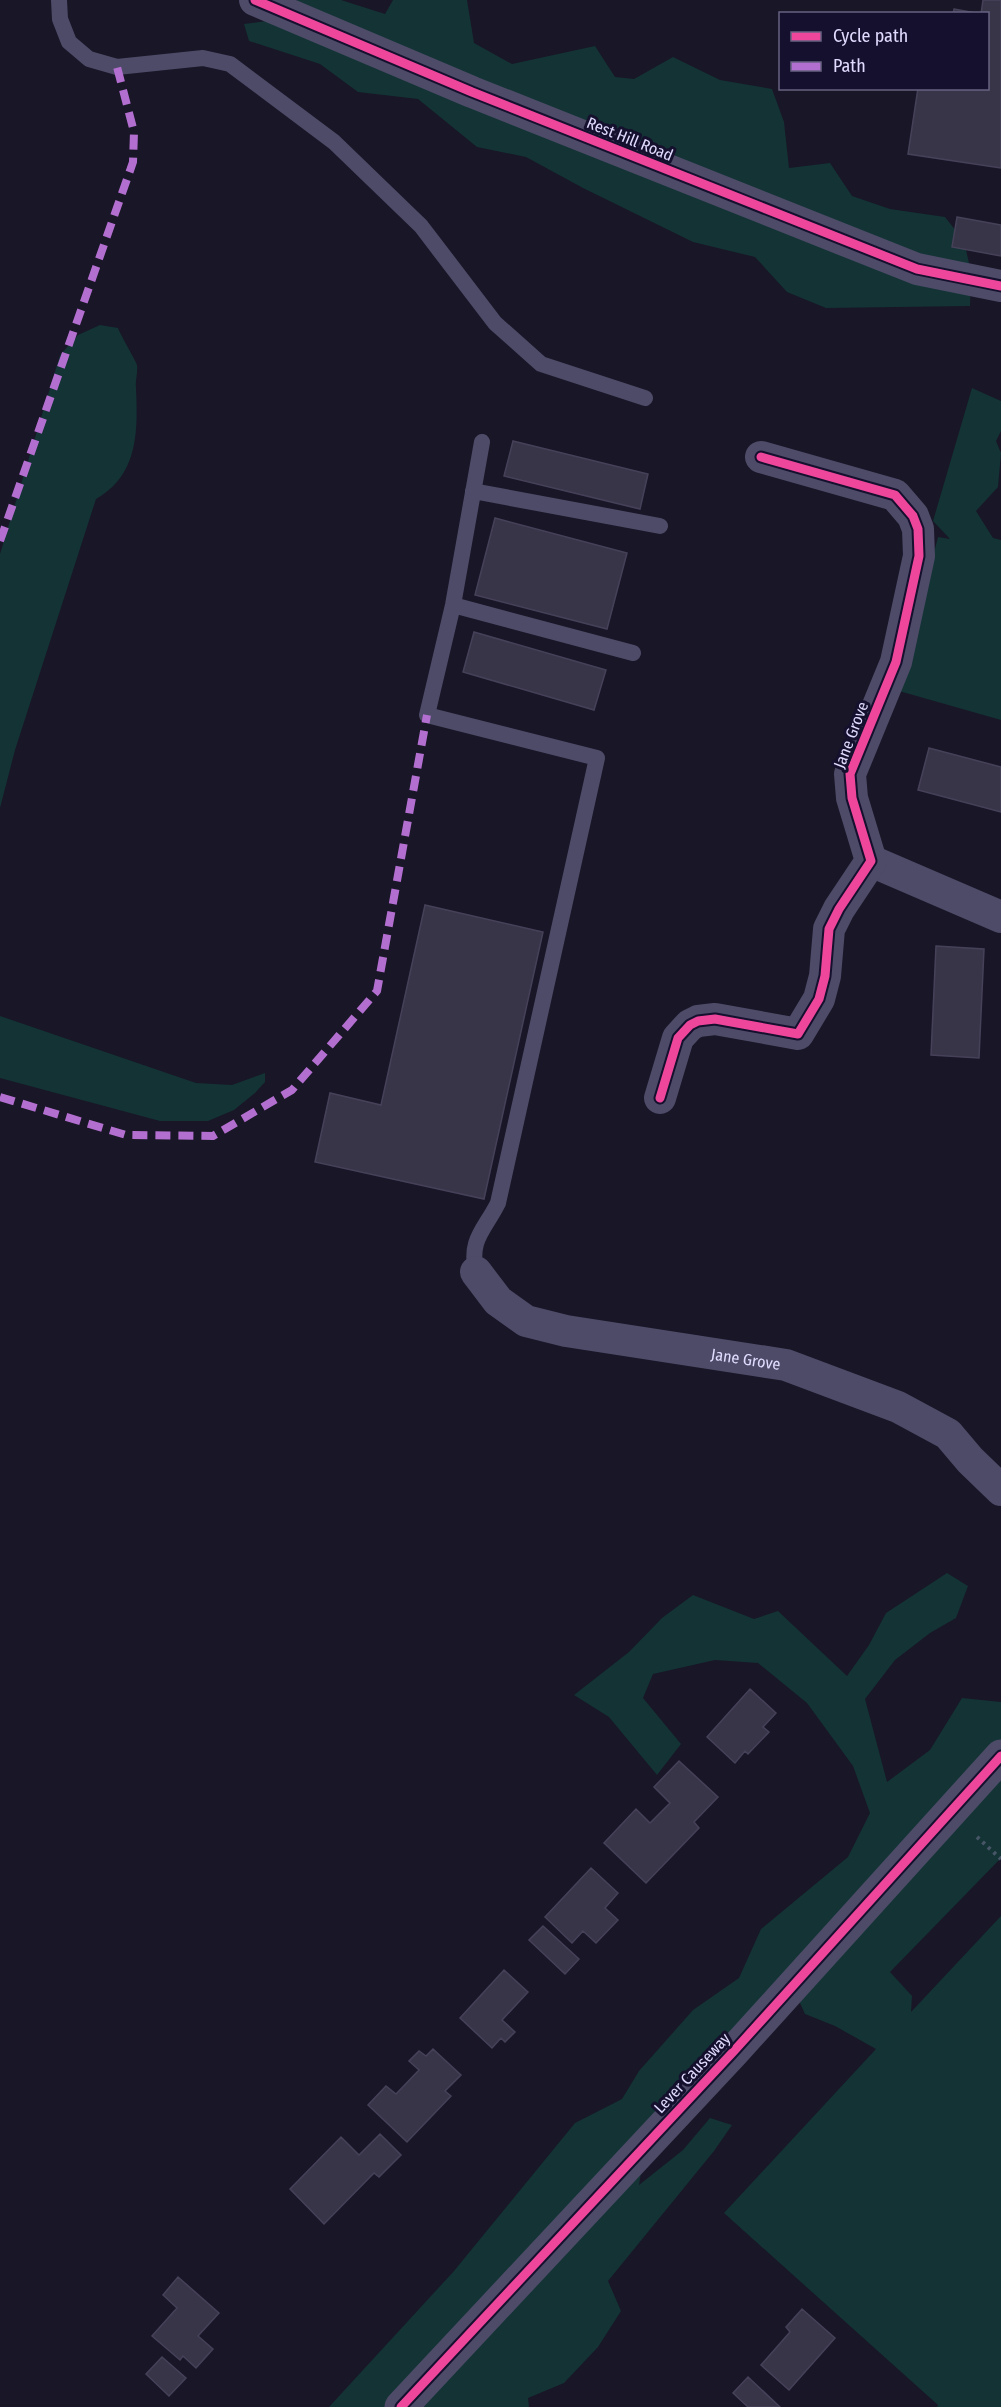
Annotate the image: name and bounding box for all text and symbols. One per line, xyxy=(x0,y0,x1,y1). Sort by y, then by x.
legend xyxy=(779,12,989,90)
text: Cycle path xyxy=(833,25,908,47)
text: Path xyxy=(833,55,866,77)
street label: Rest Hill Road xyxy=(584,113,676,165)
street label: Jane Grove xyxy=(830,699,872,771)
street label: Jane Grove xyxy=(710,1344,782,1374)
street label: Lever Causeway xyxy=(650,2028,735,2117)

